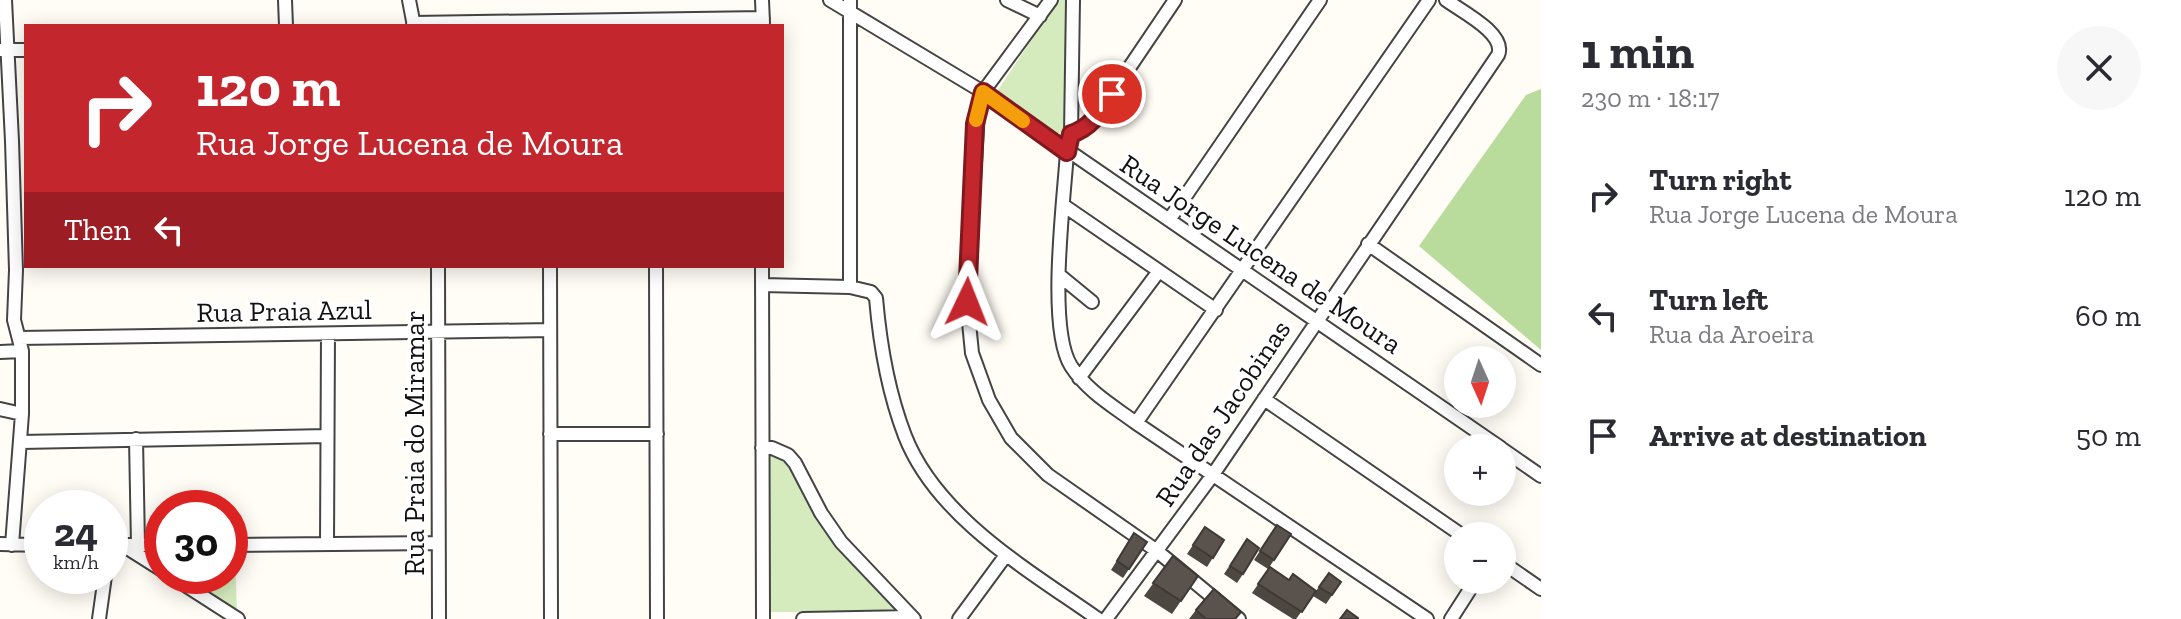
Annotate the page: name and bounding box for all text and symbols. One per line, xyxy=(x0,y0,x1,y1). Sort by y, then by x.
text: 1 min xyxy=(1581,23,1694,80)
button: close xyxy=(2057,26,2141,110)
text: 120 m xyxy=(196,53,340,120)
icon: right xyxy=(64,56,168,160)
pin xyxy=(1078,60,1146,128)
icon: arrive xyxy=(1090,72,1134,116)
text: 230 m · 18:17 xyxy=(1581,82,1720,114)
text: Rua Jorge Lucena de Moura xyxy=(196,121,623,164)
street label: Rua Jorge Lucena de Moura xyxy=(1114,147,1408,361)
text: Turn right xyxy=(1649,162,1791,198)
icon: right xyxy=(1581,174,1625,218)
text: 120 m xyxy=(2064,178,2141,214)
text: Rua Jorge Lucena de Moura xyxy=(1649,198,1958,230)
icon: left xyxy=(147,208,191,252)
text: Then xyxy=(64,212,131,248)
position arrow xyxy=(925,260,1009,344)
text: Turn left xyxy=(1649,282,1768,318)
street label: Rua Praia Azul xyxy=(196,293,372,329)
icon: left xyxy=(1581,294,1625,338)
text: 60 m xyxy=(2075,298,2141,334)
street label: Rua Praia do Miramar xyxy=(398,310,431,576)
street label: Rua das Jacobinas xyxy=(1149,314,1297,512)
text: Rua da Aroeira xyxy=(1649,318,1814,350)
north arrow xyxy=(1444,346,1516,418)
map controls xyxy=(1444,346,1516,594)
icon: arrive xyxy=(1581,414,1625,458)
text: Arrive at destination xyxy=(1649,418,1926,454)
text: 50 m xyxy=(2076,418,2141,454)
button: + xyxy=(1444,434,1516,506)
speed limit sign: 30 xyxy=(144,490,248,594)
text: 24 xyxy=(54,508,98,556)
button: − xyxy=(1444,522,1516,594)
text: km/h xyxy=(53,550,99,574)

